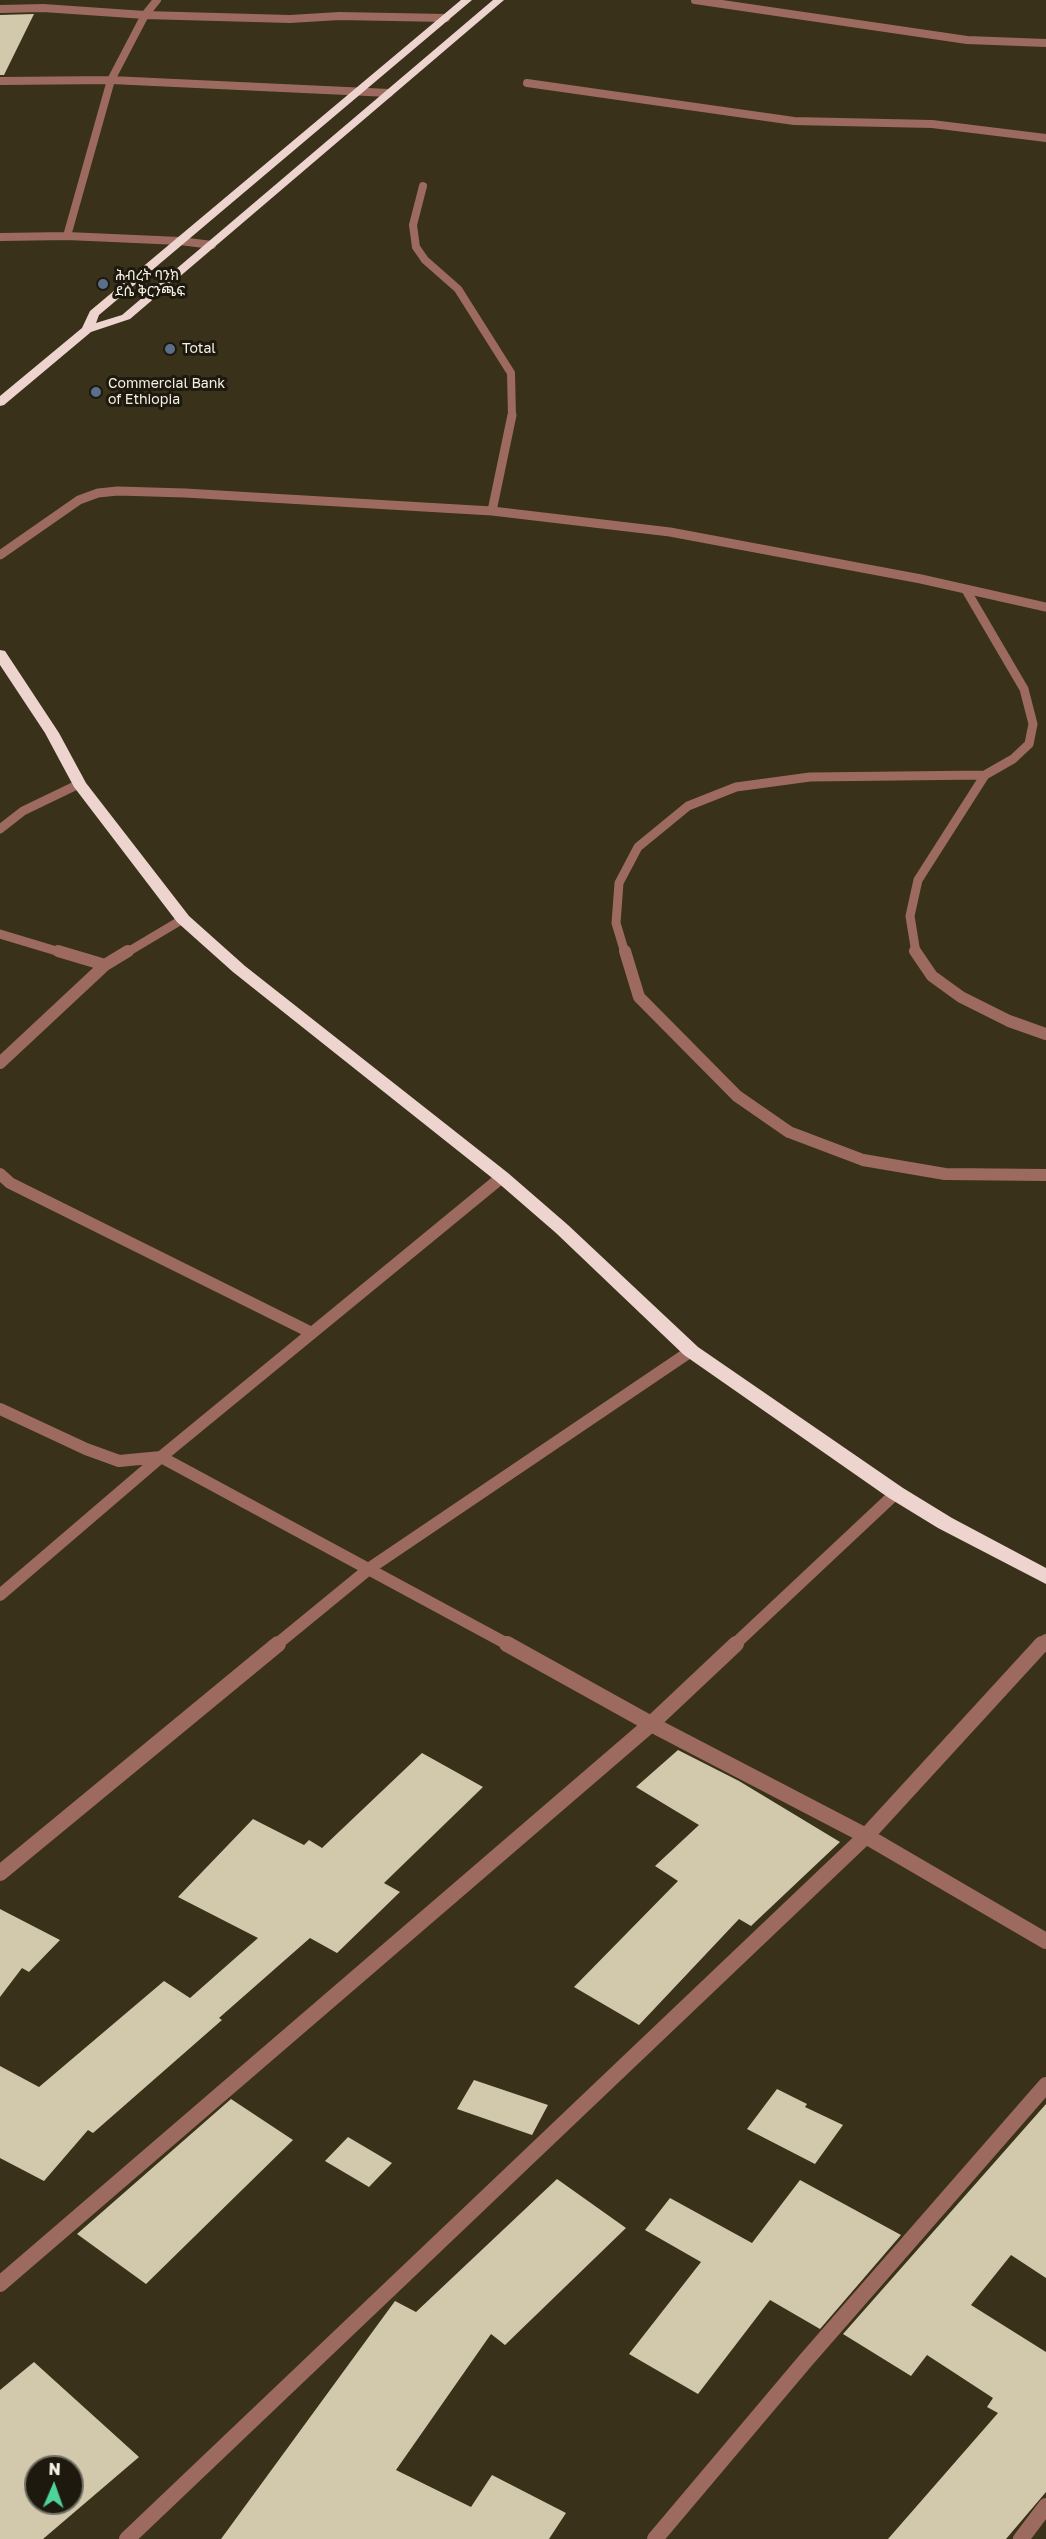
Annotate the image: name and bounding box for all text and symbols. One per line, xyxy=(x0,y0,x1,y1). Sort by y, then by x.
place label: ሕብረት ባንክ ደሴ ቅርንጫፍ xyxy=(115,268,185,300)
marker: ሕብረት ባንክ ደሴ ቅርንጫፍ xyxy=(96,277,110,291)
place label: Total xyxy=(182,341,216,357)
marker: Total xyxy=(163,342,177,356)
place label: Commercial Bank of Ethiopia xyxy=(108,376,225,408)
marker: Commercial Bank of Ethiopia xyxy=(89,385,103,399)
north arrow xyxy=(24,2455,84,2515)
text: N xyxy=(48,2459,61,2479)

